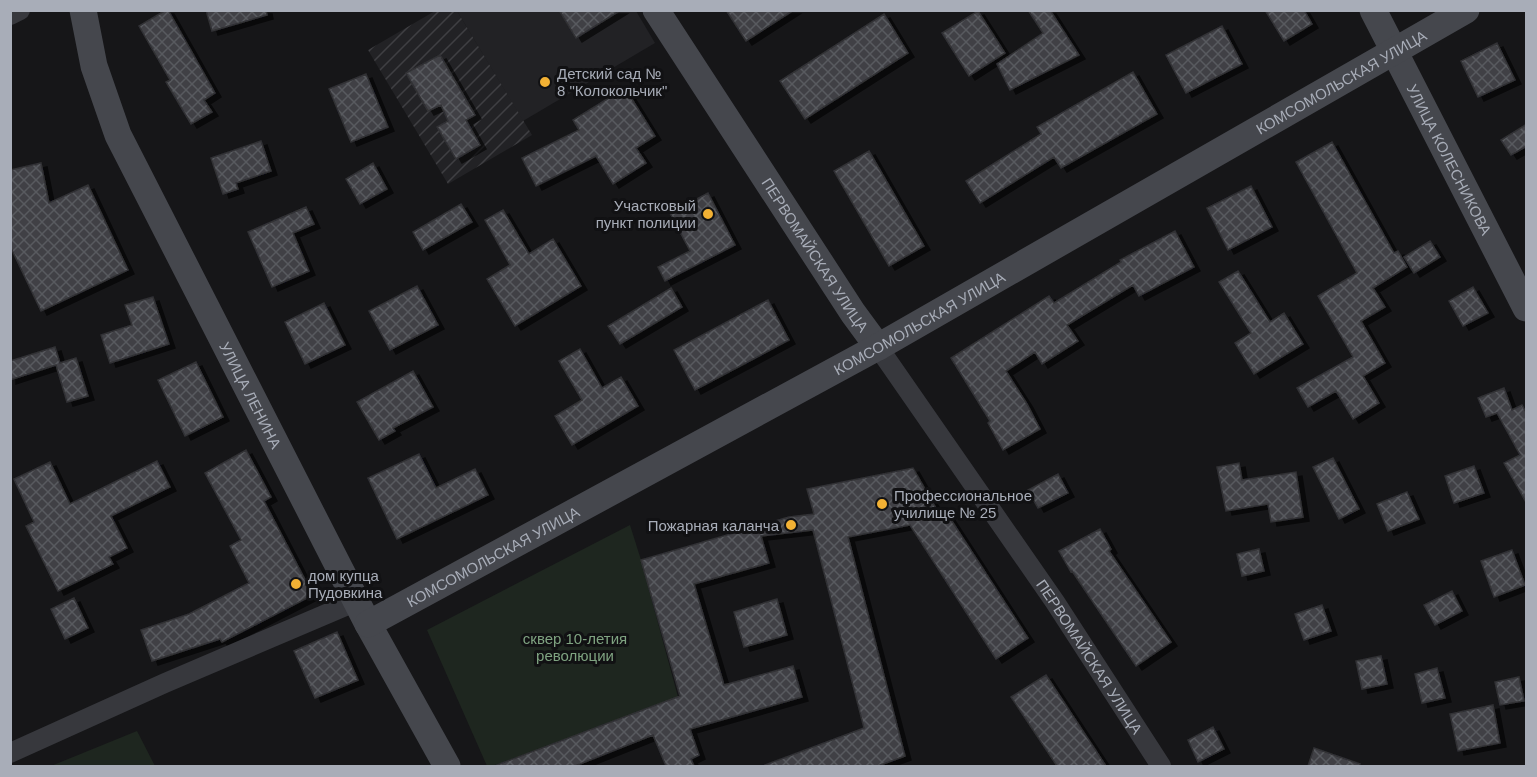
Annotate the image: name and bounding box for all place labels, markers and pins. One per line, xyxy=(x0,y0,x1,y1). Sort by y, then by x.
place label: Детский сад № 8 "Колокольчик" xyxy=(557,65,667,99)
marker: Детский сад № 8 "Колокольчик" xyxy=(538,75,552,89)
place label: Участковый пункт полиции xyxy=(596,197,696,231)
marker: Участковый пункт полиции xyxy=(701,207,715,221)
place label: Профессиональное училище № 25 xyxy=(894,487,1032,521)
marker: Профессиональное училище № 25 xyxy=(875,497,889,511)
place label: Пожарная каланча xyxy=(648,517,780,534)
marker: Пожарная каланча xyxy=(784,518,798,532)
place label: дом купца Пудовкина xyxy=(308,567,383,601)
marker: дом купца Пудовкина xyxy=(289,577,303,591)

